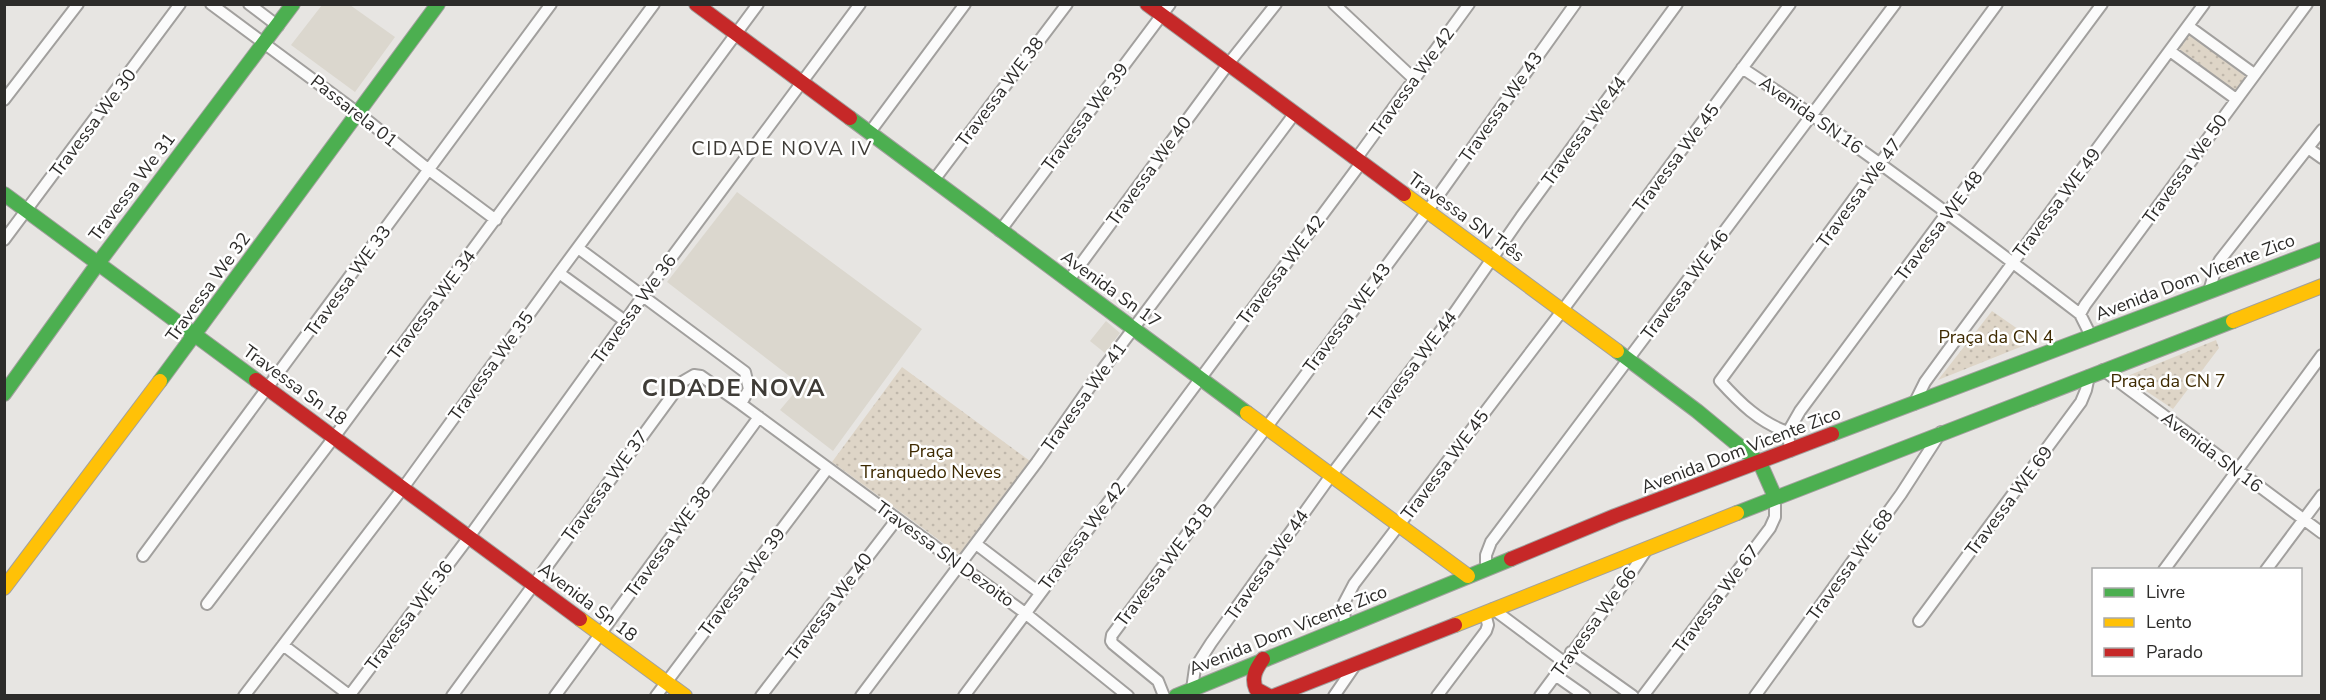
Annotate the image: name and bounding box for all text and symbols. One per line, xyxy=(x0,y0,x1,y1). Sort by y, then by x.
street label: Travessa We 42 xyxy=(1364,22,1460,142)
street label: Travessa WE 38 xyxy=(951,32,1049,152)
street label: Travessa We 43 xyxy=(1454,47,1548,167)
street label: Travessa We 39 xyxy=(1036,58,1134,176)
street label: Travessa We 30 xyxy=(44,64,142,182)
street label: Passarela 01 xyxy=(305,69,403,153)
street label: Avenida SN 16 xyxy=(1755,70,1867,160)
street label: Travessa We 44 xyxy=(1536,71,1632,191)
street label: Travessa We 45 xyxy=(1627,99,1725,217)
street label: Travessa We 50 xyxy=(2137,109,2233,229)
street label: Travessa We 40 xyxy=(1101,111,1197,231)
street label: Travessa We 31 xyxy=(83,128,181,246)
street label: Travessa We 47 xyxy=(1811,133,1907,253)
district label: CIDADE NOVA IV xyxy=(691,135,873,162)
street label: Travessa WE 49 xyxy=(2008,143,2106,263)
street label: Travessa WE 48 xyxy=(1890,166,1988,286)
street label: Travessa SN Três xyxy=(1403,167,1529,267)
street label: Travessa WE 42 xyxy=(1232,210,1330,330)
street label: Travessa WE 33 xyxy=(299,221,397,341)
street label: Travessa WE 46 xyxy=(1636,225,1734,345)
street label: Travessa We 32 xyxy=(160,227,256,347)
street label: Avenida Dom Vicente Zico xyxy=(2092,228,2298,326)
street label: Travessa WE 34 xyxy=(383,245,481,365)
street label: Avenida Sn 17 xyxy=(1056,245,1166,333)
street label: Travessa We 36 xyxy=(586,249,682,369)
street label: Travessa WE 43 xyxy=(1298,258,1396,378)
street label: Travessa We 35 xyxy=(443,306,539,426)
street label: Travessa WE 44 xyxy=(1364,306,1462,426)
park label: Praça da CN 4 xyxy=(1938,325,2054,349)
street label: Travessa We 41 xyxy=(1036,337,1132,457)
street label: Travessa Sn 18 xyxy=(238,339,352,431)
park label: Praça da CN 7 xyxy=(2110,369,2226,393)
district label: CIDADE NOVA xyxy=(642,372,826,404)
street label: Avenida Dom Vicente Zico xyxy=(1638,401,1844,499)
street label: Travessa WE 45 xyxy=(1396,405,1494,525)
street label: Avenida SN 16 xyxy=(2156,406,2268,498)
street label: Travessa WE 37 xyxy=(556,426,654,546)
park label: Praça Tranquedo Neves xyxy=(860,439,1002,484)
street label: Travessa WE 69 xyxy=(1960,441,2058,561)
street label: Travessa We 42 xyxy=(1033,477,1131,595)
street label: Travessa WE 38 xyxy=(619,482,717,602)
street label: Travessa SN Dezoito xyxy=(871,496,1019,612)
street label: Travessa WE 43 B xyxy=(1110,498,1218,632)
street label: Travessa We 44 xyxy=(1220,505,1314,625)
street label: Travessa WE 68 xyxy=(1801,505,1899,625)
street label: Travessa We 39 xyxy=(693,523,791,641)
street label: Travessa We 67 xyxy=(1667,540,1765,658)
street label: Travessa We 40 xyxy=(780,548,878,666)
street label: Travessa WE 36 xyxy=(360,556,458,676)
street label: Avenida Sn 18 xyxy=(534,557,642,647)
street label: Travessa We 66 xyxy=(1546,562,1642,682)
legend xyxy=(2092,568,2302,676)
street label: Avenida Dom Vicente Zico xyxy=(1185,579,1391,681)
text: Livre xyxy=(2146,580,2185,604)
text: Lento xyxy=(2146,610,2192,634)
text: Parado xyxy=(2146,640,2203,664)

